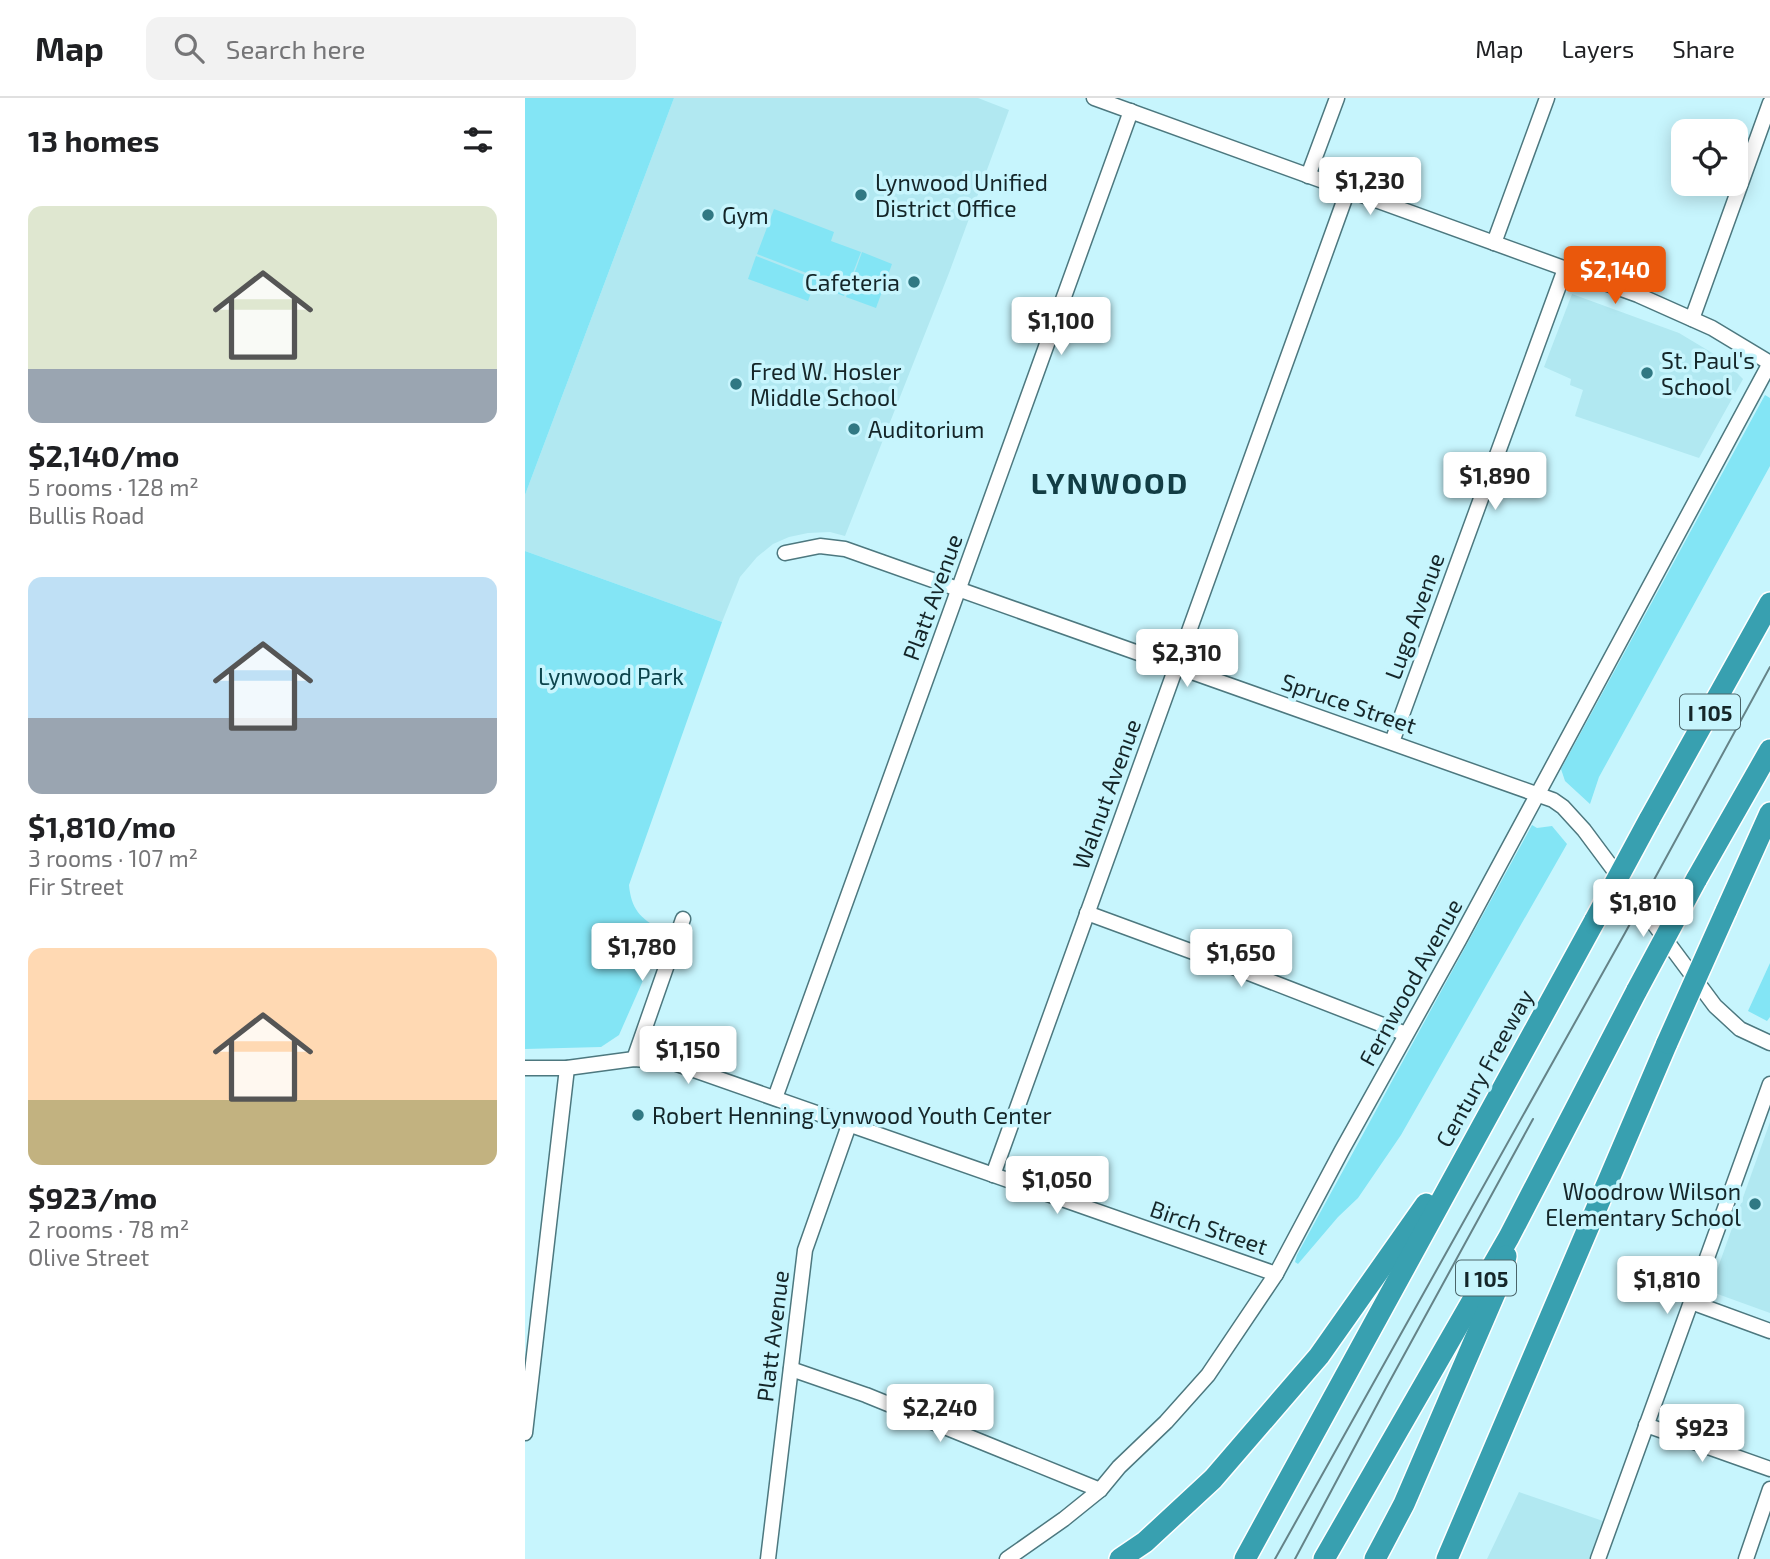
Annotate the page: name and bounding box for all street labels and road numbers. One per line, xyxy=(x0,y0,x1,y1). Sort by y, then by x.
street label: Platt Avenue xyxy=(896,530,968,664)
street label: Lugo Avenue xyxy=(1378,549,1450,683)
street label: Spruce Street xyxy=(1278,667,1420,739)
road number: I 105 xyxy=(1680,694,1740,730)
street label: Walnut Avenue xyxy=(1066,715,1146,873)
street label: Fernwood Avenue xyxy=(1352,894,1468,1070)
street label: Century Freeway xyxy=(1429,984,1539,1152)
street label: Birch Street xyxy=(1147,1194,1272,1260)
road number: I 105 xyxy=(1456,1260,1516,1296)
street label: Platt Avenue xyxy=(750,1269,794,1403)

